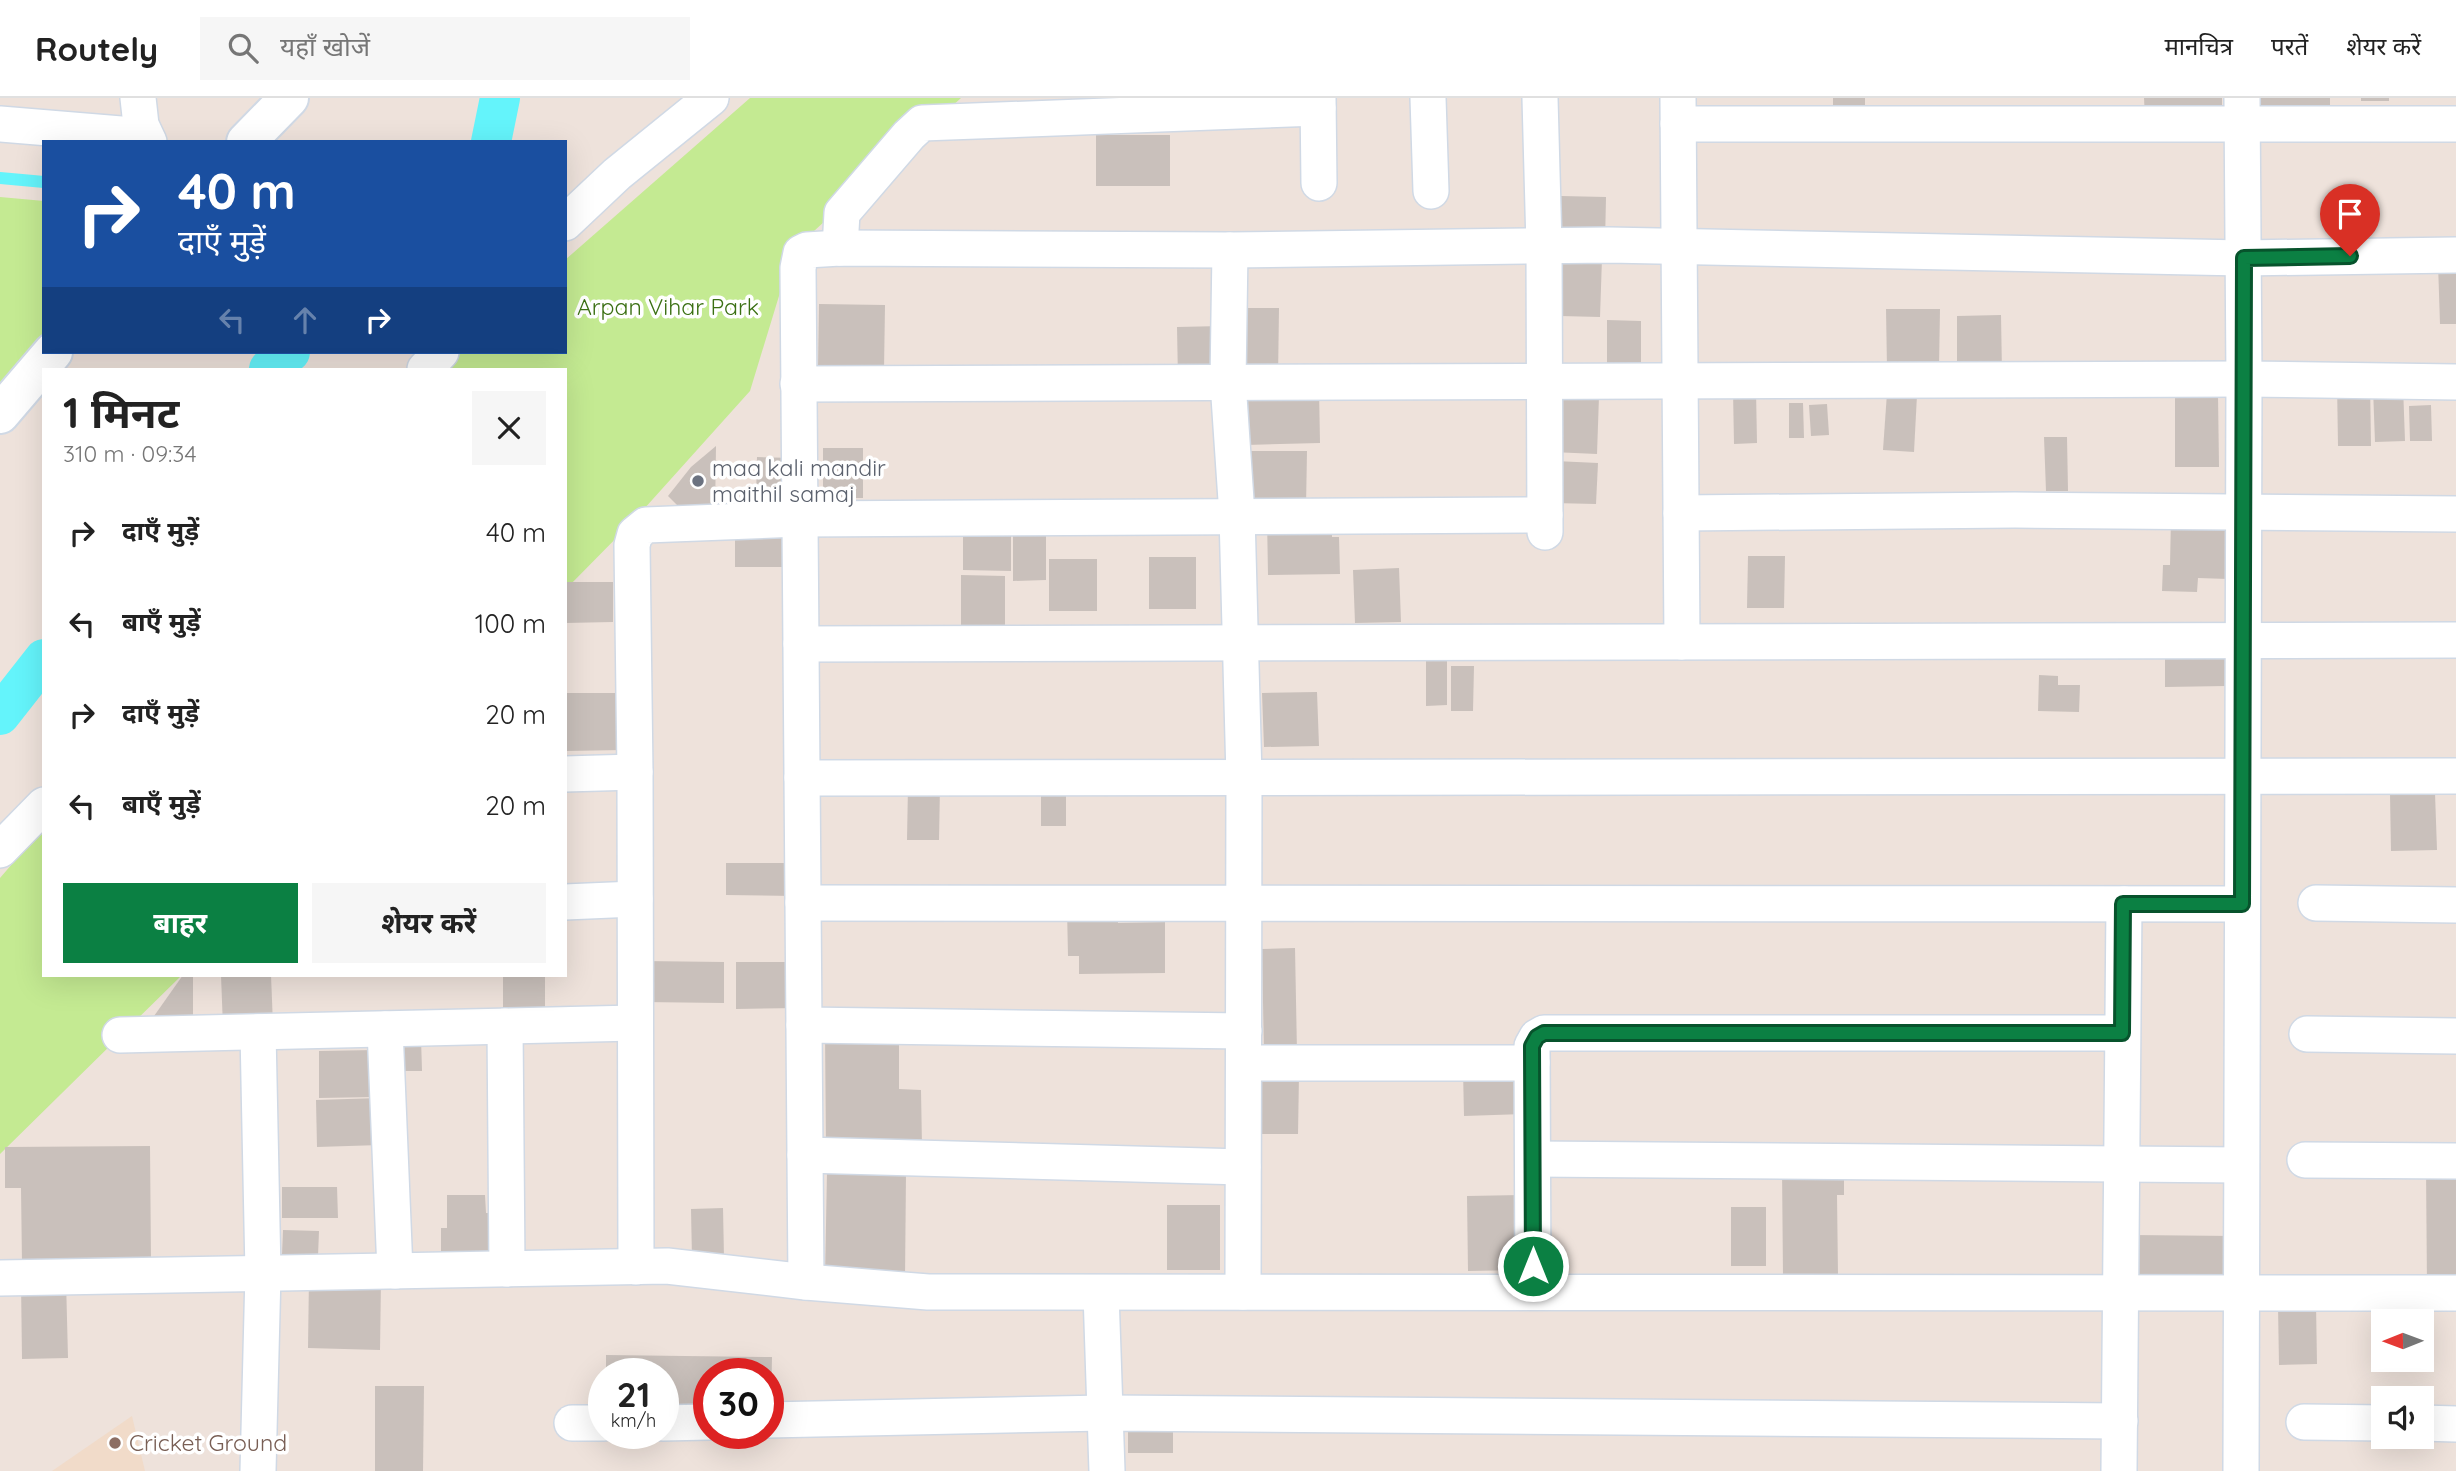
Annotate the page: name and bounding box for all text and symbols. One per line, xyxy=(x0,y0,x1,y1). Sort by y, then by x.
search box xyxy=(200,17,690,80)
text: Routely xyxy=(35,28,158,69)
icon: search xyxy=(224,29,262,67)
text: यहाँ खोजें xyxy=(280,30,370,63)
text: मानचित्र xyxy=(2164,31,2233,61)
text: परतें xyxy=(2271,31,2308,61)
text: शेयर करें xyxy=(2346,31,2421,61)
text: 40 m xyxy=(178,160,296,221)
icon: right xyxy=(63,168,154,259)
pin xyxy=(2320,184,2380,256)
icon: arrive xyxy=(2331,195,2369,233)
text: दाएँ मुड़ें xyxy=(178,221,266,261)
park label: Arpan Vihar Park xyxy=(577,292,759,321)
icon: left xyxy=(213,301,251,339)
icon: ahead xyxy=(286,301,324,339)
icon: right xyxy=(359,301,397,339)
text: 1 मिनट xyxy=(63,386,179,439)
button: close xyxy=(472,391,546,465)
text: 310 m · 09:34 xyxy=(63,439,197,468)
place label: maa kali mandir maithil samaj xyxy=(712,453,886,508)
marker: maa kali mandir maithil samaj xyxy=(690,473,706,489)
icon: right xyxy=(63,514,101,552)
text: दाएँ मुड़ें xyxy=(122,514,199,547)
text: 40 m xyxy=(486,516,546,549)
icon: left xyxy=(63,605,101,643)
text: बाएँ मुड़ें xyxy=(122,605,201,638)
text: 100 m xyxy=(475,607,546,640)
icon: right xyxy=(63,696,101,734)
text: दाएँ मुड़ें xyxy=(122,696,199,729)
text: 20 m xyxy=(485,698,546,731)
icon: left xyxy=(63,787,101,825)
text: बाएँ मुड़ें xyxy=(122,787,201,820)
text: 20 m xyxy=(485,789,546,822)
button: बाहर xyxy=(63,883,298,963)
button: शेयर करें xyxy=(312,883,546,963)
position arrow xyxy=(1496,1229,1570,1303)
north arrow xyxy=(2371,1309,2434,1372)
map controls xyxy=(2371,1309,2434,1449)
speed limit sign: 30 xyxy=(693,1358,784,1449)
text: 21 xyxy=(617,1372,650,1416)
button: sound xyxy=(2371,1386,2434,1449)
text: km/h xyxy=(611,1409,656,1432)
place label: Cricket Ground xyxy=(129,1428,287,1457)
marker: Cricket Ground xyxy=(107,1435,123,1451)

